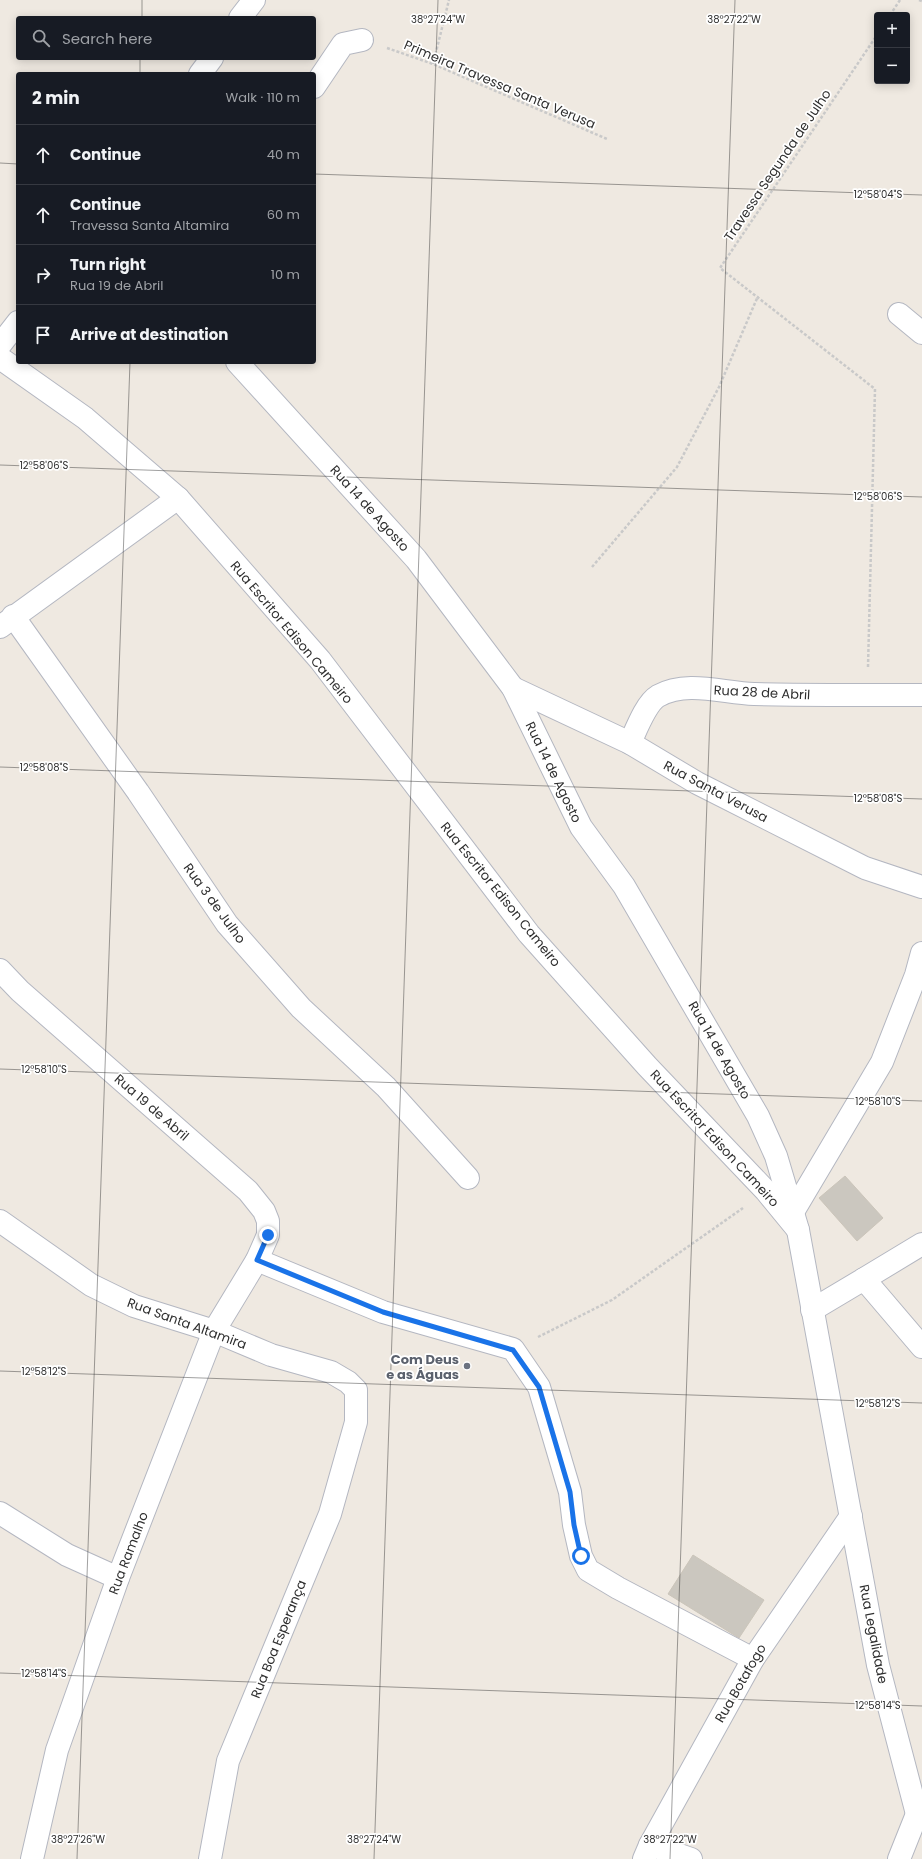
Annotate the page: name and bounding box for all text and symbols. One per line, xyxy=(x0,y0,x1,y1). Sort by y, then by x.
text: 38°27'24"W xyxy=(411,12,465,27)
text: 38°27'22"W xyxy=(707,12,761,27)
map controls xyxy=(874,12,910,84)
button: + xyxy=(874,12,910,48)
search box xyxy=(16,16,316,60)
icon: search xyxy=(30,27,52,49)
text: Search here xyxy=(62,28,152,49)
street label: Primeira Travessa Santa Verusa xyxy=(401,35,599,134)
button: − xyxy=(874,48,910,84)
text: 2 min xyxy=(32,86,80,110)
street label: Travessa Segunda de Julho xyxy=(719,86,835,245)
text: Walk · 110 m xyxy=(226,88,300,107)
icon: ahead xyxy=(32,144,54,166)
text: Continue xyxy=(70,144,141,165)
text: 40 m xyxy=(267,145,300,164)
text: 12°58'04"S xyxy=(854,187,902,202)
text: Continue xyxy=(70,194,141,215)
icon: ahead xyxy=(32,204,54,226)
text: 60 m xyxy=(267,205,300,224)
text: Travessa Santa Altamira xyxy=(70,216,229,235)
text: Turn right xyxy=(70,254,146,275)
icon: right xyxy=(32,264,54,286)
text: 10 m xyxy=(271,265,300,284)
text: Rua 19 de Abril xyxy=(70,276,163,295)
icon: arrive xyxy=(32,324,54,346)
text: Arrive at destination xyxy=(70,324,228,345)
text: 12°58'06"S xyxy=(20,458,68,473)
street label: Rua 14 de Agosto xyxy=(326,461,414,556)
text: 12°58'06"S xyxy=(854,489,902,504)
street label: Rua Escritor Edison Cameiro xyxy=(226,557,357,708)
street label: Rua 28 de Abril xyxy=(713,680,811,705)
street label: Rua 14 de Agosto xyxy=(521,718,586,826)
street label: Rua Santa Verusa xyxy=(660,756,771,827)
text: 12°58'08"S xyxy=(20,760,68,775)
text: 12°58'08"S xyxy=(854,791,902,806)
street label: Rua Escritor Edison Cameiro xyxy=(436,818,565,971)
street label: Rua 3 de Julho xyxy=(179,859,250,947)
street label: Rua 14 de Agosto xyxy=(684,998,755,1103)
text: 12°58'10"S xyxy=(21,1062,67,1077)
street label: Rua Escritor Edison Cameiro xyxy=(646,1066,783,1211)
street label: Rua 19 de Abril xyxy=(110,1070,193,1145)
text: 12°58'10"S xyxy=(855,1094,901,1109)
route end xyxy=(259,1226,277,1244)
street label: Rua Santa Altamira xyxy=(124,1293,249,1354)
place label: Com Deus e as Águas xyxy=(386,1350,459,1384)
marker: Com Deus e as Águas xyxy=(462,1361,472,1371)
text: 12°58'12"S xyxy=(22,1364,67,1379)
text: 12°58'12"S xyxy=(856,1396,901,1411)
street label: Rua Ramalho xyxy=(104,1509,153,1597)
route start xyxy=(572,1547,590,1565)
street label: Rua Boa Esperança xyxy=(246,1577,311,1701)
street label: Rua Legalidade xyxy=(855,1583,892,1685)
street label: Rua Botafogo xyxy=(710,1640,771,1726)
text: 12°58'14"S xyxy=(21,1666,67,1681)
text: 12°58'14"S xyxy=(855,1698,901,1713)
text: 38°27'26"W xyxy=(51,1832,105,1847)
text: 38°27'24"W xyxy=(347,1832,401,1847)
text: 38°27'22"W xyxy=(643,1832,697,1847)

